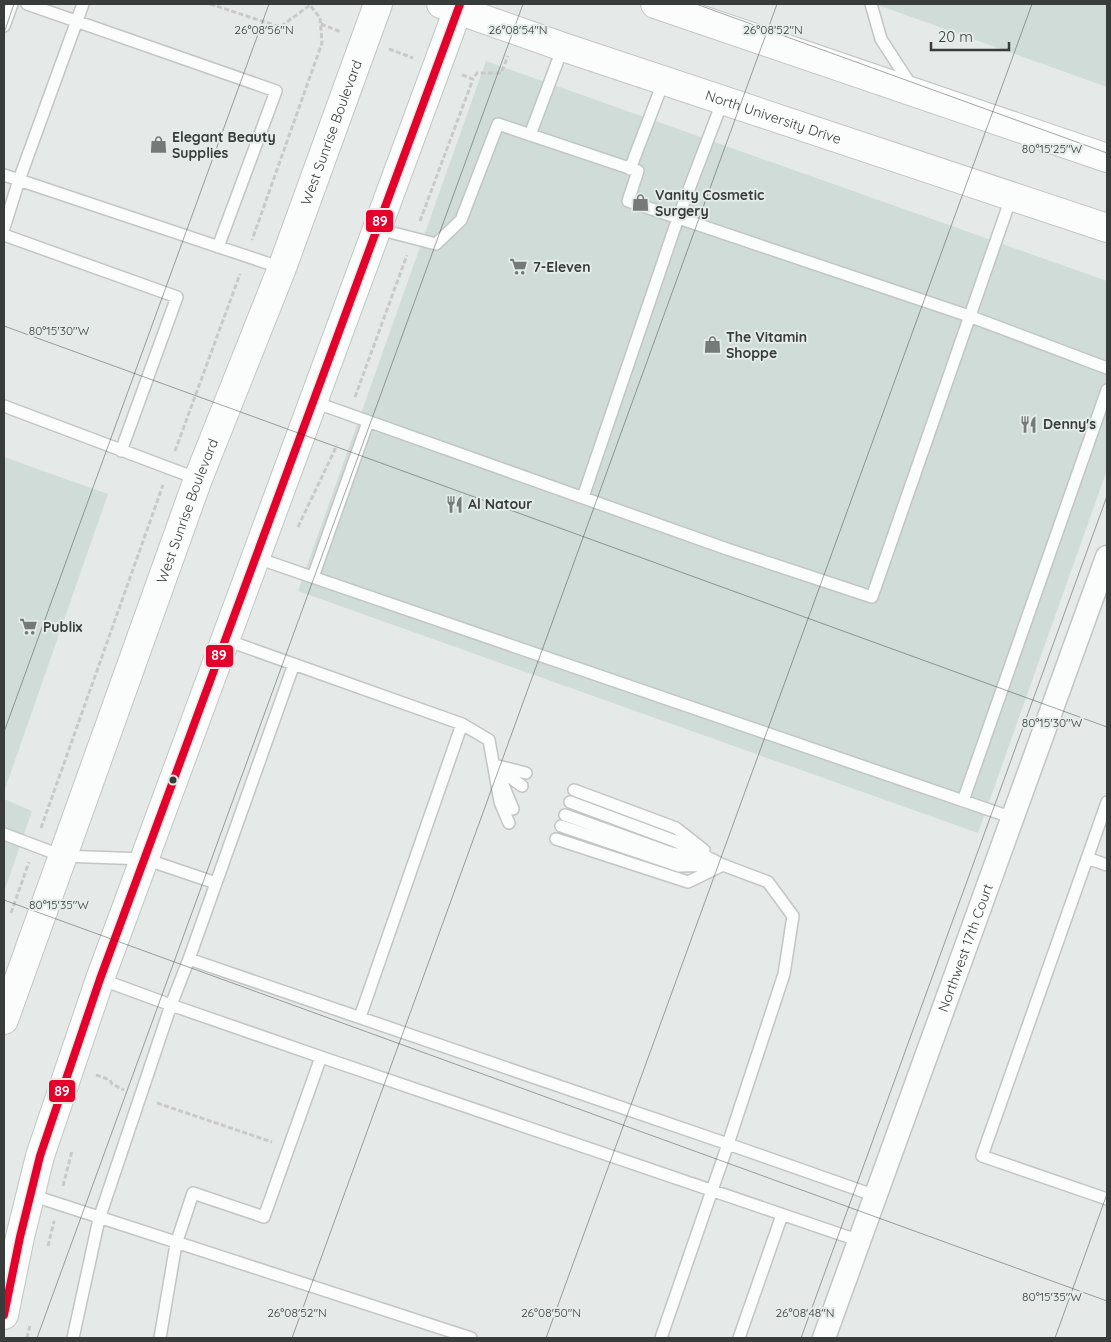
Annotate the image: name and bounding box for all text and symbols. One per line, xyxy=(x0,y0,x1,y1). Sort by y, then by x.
scale bar xyxy=(931,20,1008,52)
text: 26°08'56"N xyxy=(234,22,294,37)
text: 26°08'54"N xyxy=(488,22,548,37)
text: 26°08'52"N xyxy=(743,22,803,37)
text: 20 m xyxy=(938,27,973,46)
street label: West Sunrise Boulevard xyxy=(297,58,366,207)
street label: North University Drive xyxy=(703,86,844,148)
place label: Elegant Beauty Supplies xyxy=(172,128,276,162)
shop icon: Elegant Beauty Supplies xyxy=(148,135,168,155)
text: 80°15'25"W xyxy=(1022,141,1083,156)
place label: Vanity Cosmetic Surgery xyxy=(655,186,764,220)
shop icon: Vanity Cosmetic Surgery xyxy=(631,193,651,213)
line badge: 89 xyxy=(365,209,394,233)
text: 89 xyxy=(372,212,388,230)
supermarket icon: 7-Eleven xyxy=(509,257,529,277)
place label: 7-Eleven xyxy=(533,258,590,276)
text: 80°15'30"W xyxy=(29,323,90,338)
place label: The Vitamin Shoppe xyxy=(726,328,807,362)
shop icon: The Vitamin Shoppe xyxy=(702,335,722,355)
restaurant icon: Denny's xyxy=(1019,414,1039,434)
place label: Denny's xyxy=(1043,415,1096,433)
street label: West Sunrise Boulevard xyxy=(152,436,222,586)
restaurant icon: Al Natour xyxy=(444,494,464,514)
place label: Al Natour xyxy=(468,495,532,513)
supermarket icon: Publix xyxy=(19,617,39,637)
place label: Publix xyxy=(43,618,82,636)
line badge: 89 xyxy=(205,644,234,668)
text: 89 xyxy=(211,646,227,664)
text: 80°15'30"W xyxy=(1022,715,1083,730)
unlabelled marker xyxy=(168,775,178,785)
street label: Northwest 17th Court xyxy=(934,881,997,1014)
text: 80°15'35"W xyxy=(29,897,89,912)
line badge: 89 xyxy=(48,1079,76,1103)
text: 89 xyxy=(54,1082,70,1100)
text: 80°15'35"W xyxy=(1022,1289,1082,1304)
text: 26°08'52"N xyxy=(267,1305,327,1320)
text: 26°08'50"N xyxy=(521,1305,581,1320)
text: 26°08'48"N xyxy=(775,1305,835,1320)

